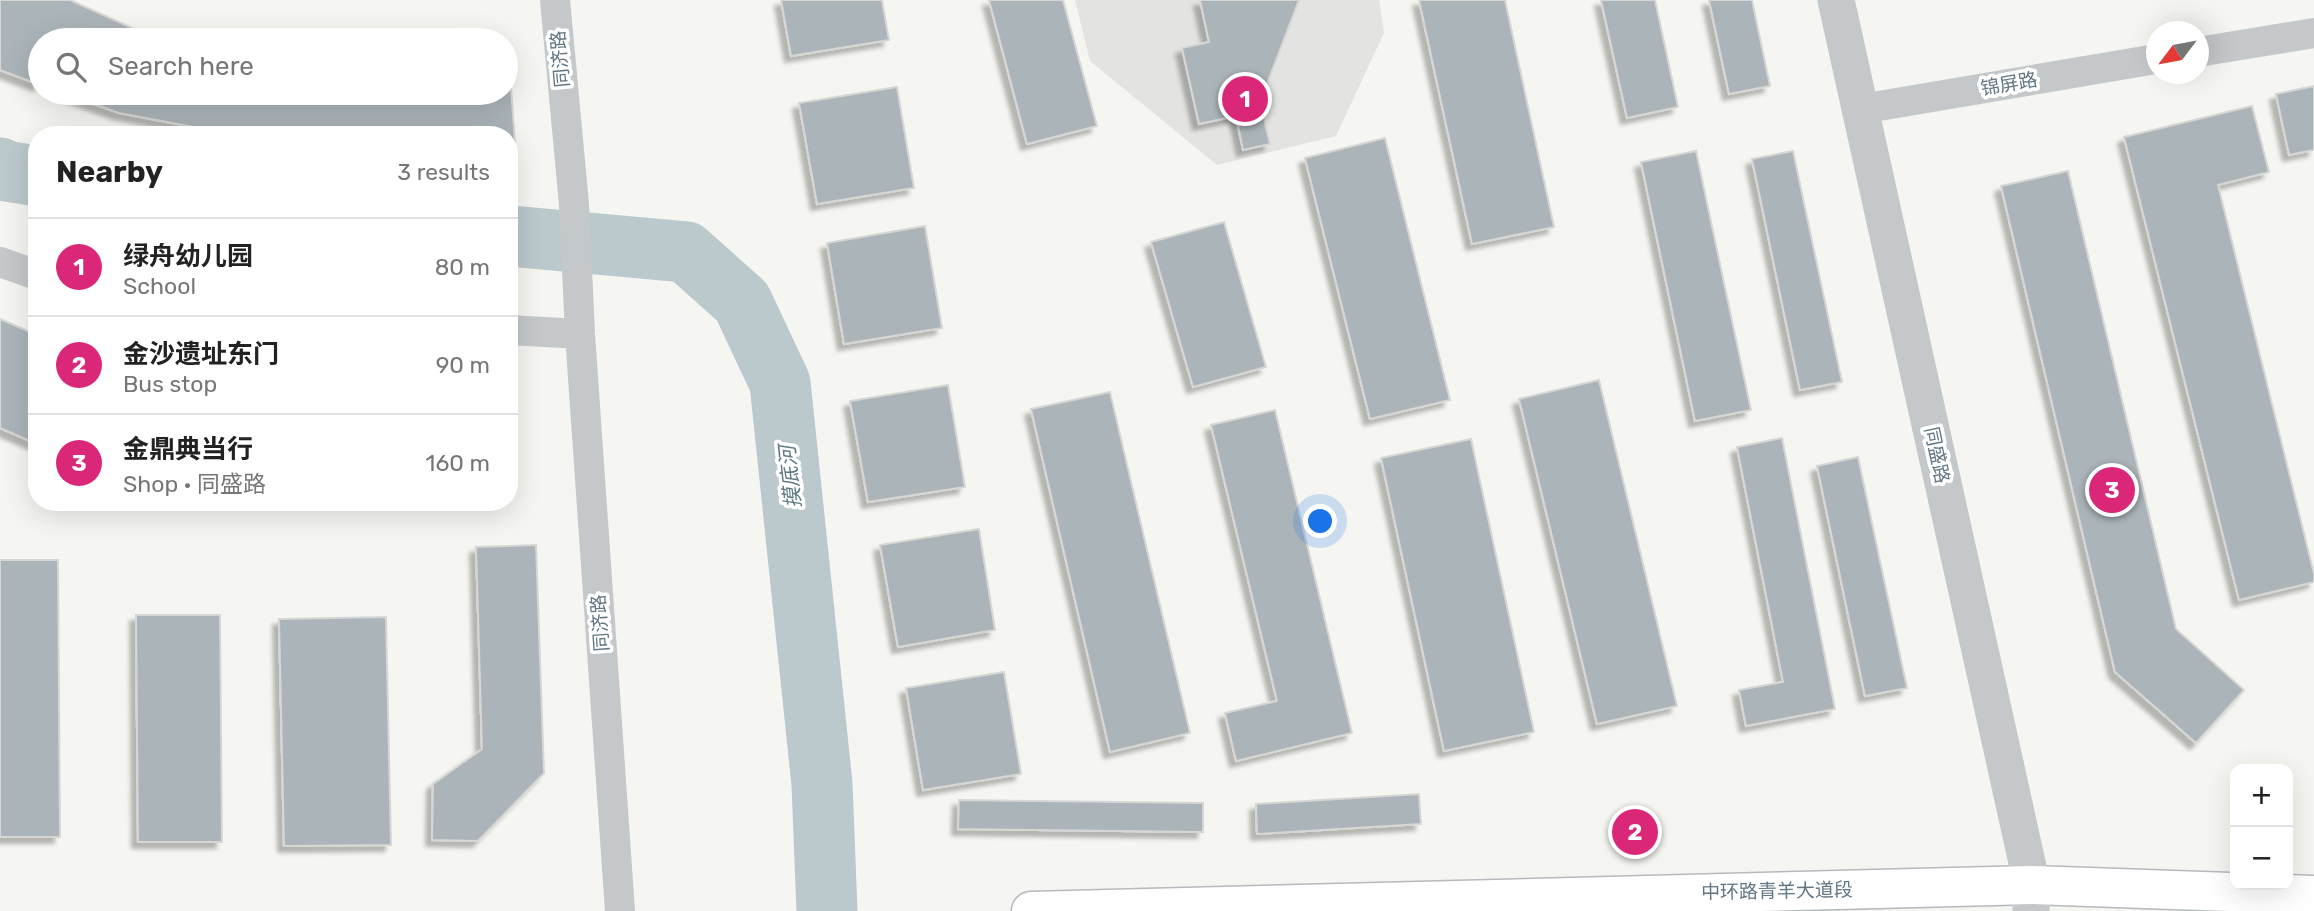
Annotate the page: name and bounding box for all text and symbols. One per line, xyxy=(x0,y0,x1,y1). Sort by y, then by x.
north arrow xyxy=(2146,21,2209,84)
search box xyxy=(28,28,518,105)
street label: 同济路 xyxy=(546,30,574,88)
icon: search xyxy=(52,48,90,86)
text: Search here xyxy=(108,51,254,82)
street label: 锦屏路 xyxy=(1979,68,2039,100)
pin: 1 xyxy=(1222,73,1268,125)
text: Nearby xyxy=(56,154,163,190)
text: 3 results xyxy=(397,158,490,186)
text: 绿舟幼儿园 xyxy=(123,241,253,272)
text: 1 xyxy=(73,253,85,281)
text: 80 m xyxy=(435,253,490,281)
text: School xyxy=(123,272,196,300)
text: 金沙遗址东门 xyxy=(123,339,279,370)
text: 2 xyxy=(72,351,86,379)
text: 90 m xyxy=(436,351,490,379)
text: Bus stop xyxy=(123,370,217,398)
street label: 同盛路 xyxy=(1920,425,1954,485)
text: 金鼎典当行 xyxy=(123,434,253,465)
water label: 摸底河 xyxy=(774,440,806,510)
text: 3 xyxy=(71,449,87,477)
text: 160 m xyxy=(426,449,490,477)
pin: 3 xyxy=(2089,464,2135,516)
text: Shop · 同盛路 xyxy=(123,470,266,498)
your location xyxy=(1303,504,1337,538)
street label: 同济路 xyxy=(587,594,613,652)
map controls xyxy=(2230,764,2293,890)
button: + xyxy=(2230,764,2293,827)
pin: 2 xyxy=(1612,806,1658,858)
button: − xyxy=(2230,827,2293,890)
street label: 中环路青羊大道段 xyxy=(1701,878,1853,904)

